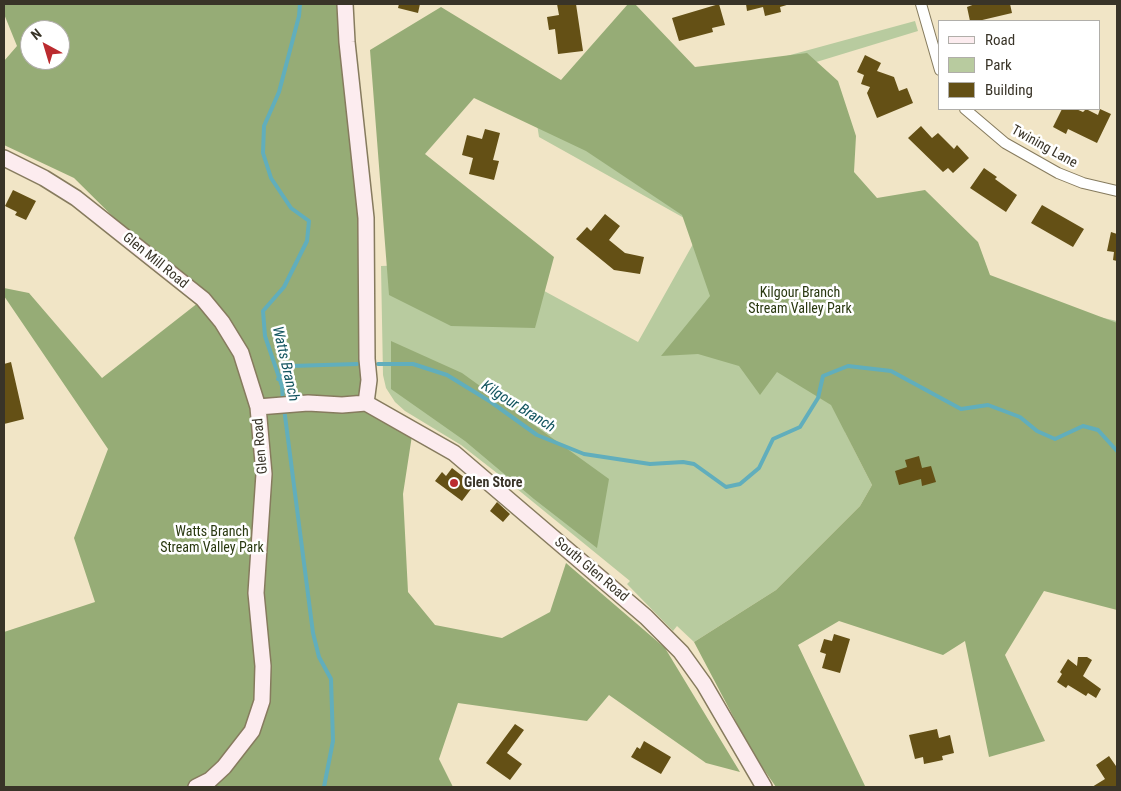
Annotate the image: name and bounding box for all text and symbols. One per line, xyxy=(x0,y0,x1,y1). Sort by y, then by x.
north arrow xyxy=(20,20,70,70)
legend xyxy=(938,20,1101,110)
text: N xyxy=(28,25,45,43)
text: Road xyxy=(985,31,1015,49)
text: Park xyxy=(985,56,1012,74)
text: Building xyxy=(985,81,1033,99)
street label: Twining Lane xyxy=(1008,122,1080,172)
street label: Glen Mill Road xyxy=(119,229,191,293)
park label: Kilgour Branch Stream Valley Park xyxy=(748,285,852,318)
water label: Watts Branch xyxy=(268,325,302,403)
water label: Kilgour Branch xyxy=(478,377,558,437)
street label: Glen Road xyxy=(250,417,272,475)
place label: Glen Store xyxy=(464,475,522,491)
marker: Glen Store xyxy=(448,477,460,489)
park label: Watts Branch Stream Valley Park xyxy=(160,524,264,556)
street label: South Glen Road xyxy=(551,534,631,606)

